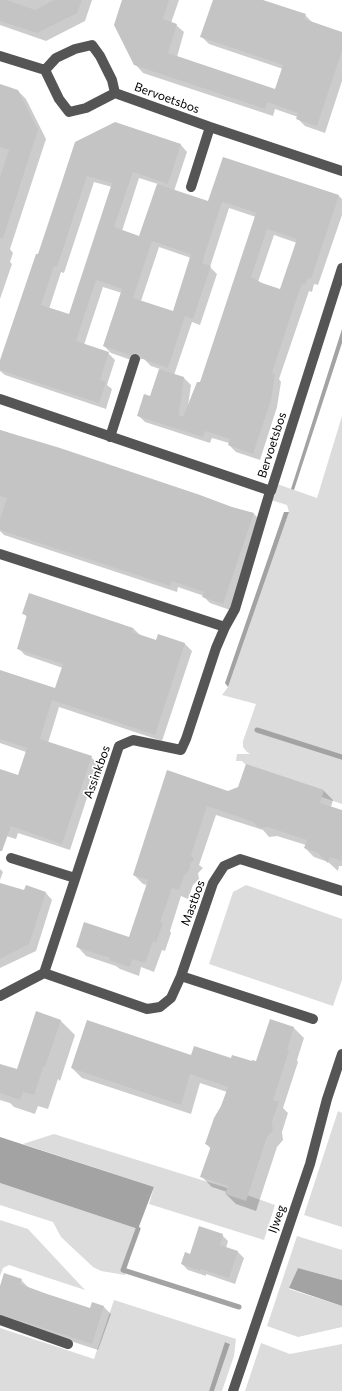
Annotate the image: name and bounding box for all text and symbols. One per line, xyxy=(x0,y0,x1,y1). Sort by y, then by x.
street label: Bervoetsbos xyxy=(132,80,202,116)
street label: Bervoetsbos xyxy=(255,410,289,480)
street label: Assinkbos xyxy=(81,744,113,800)
street label: Mastbos xyxy=(178,878,208,928)
street label: IJweg xyxy=(265,1203,289,1235)

